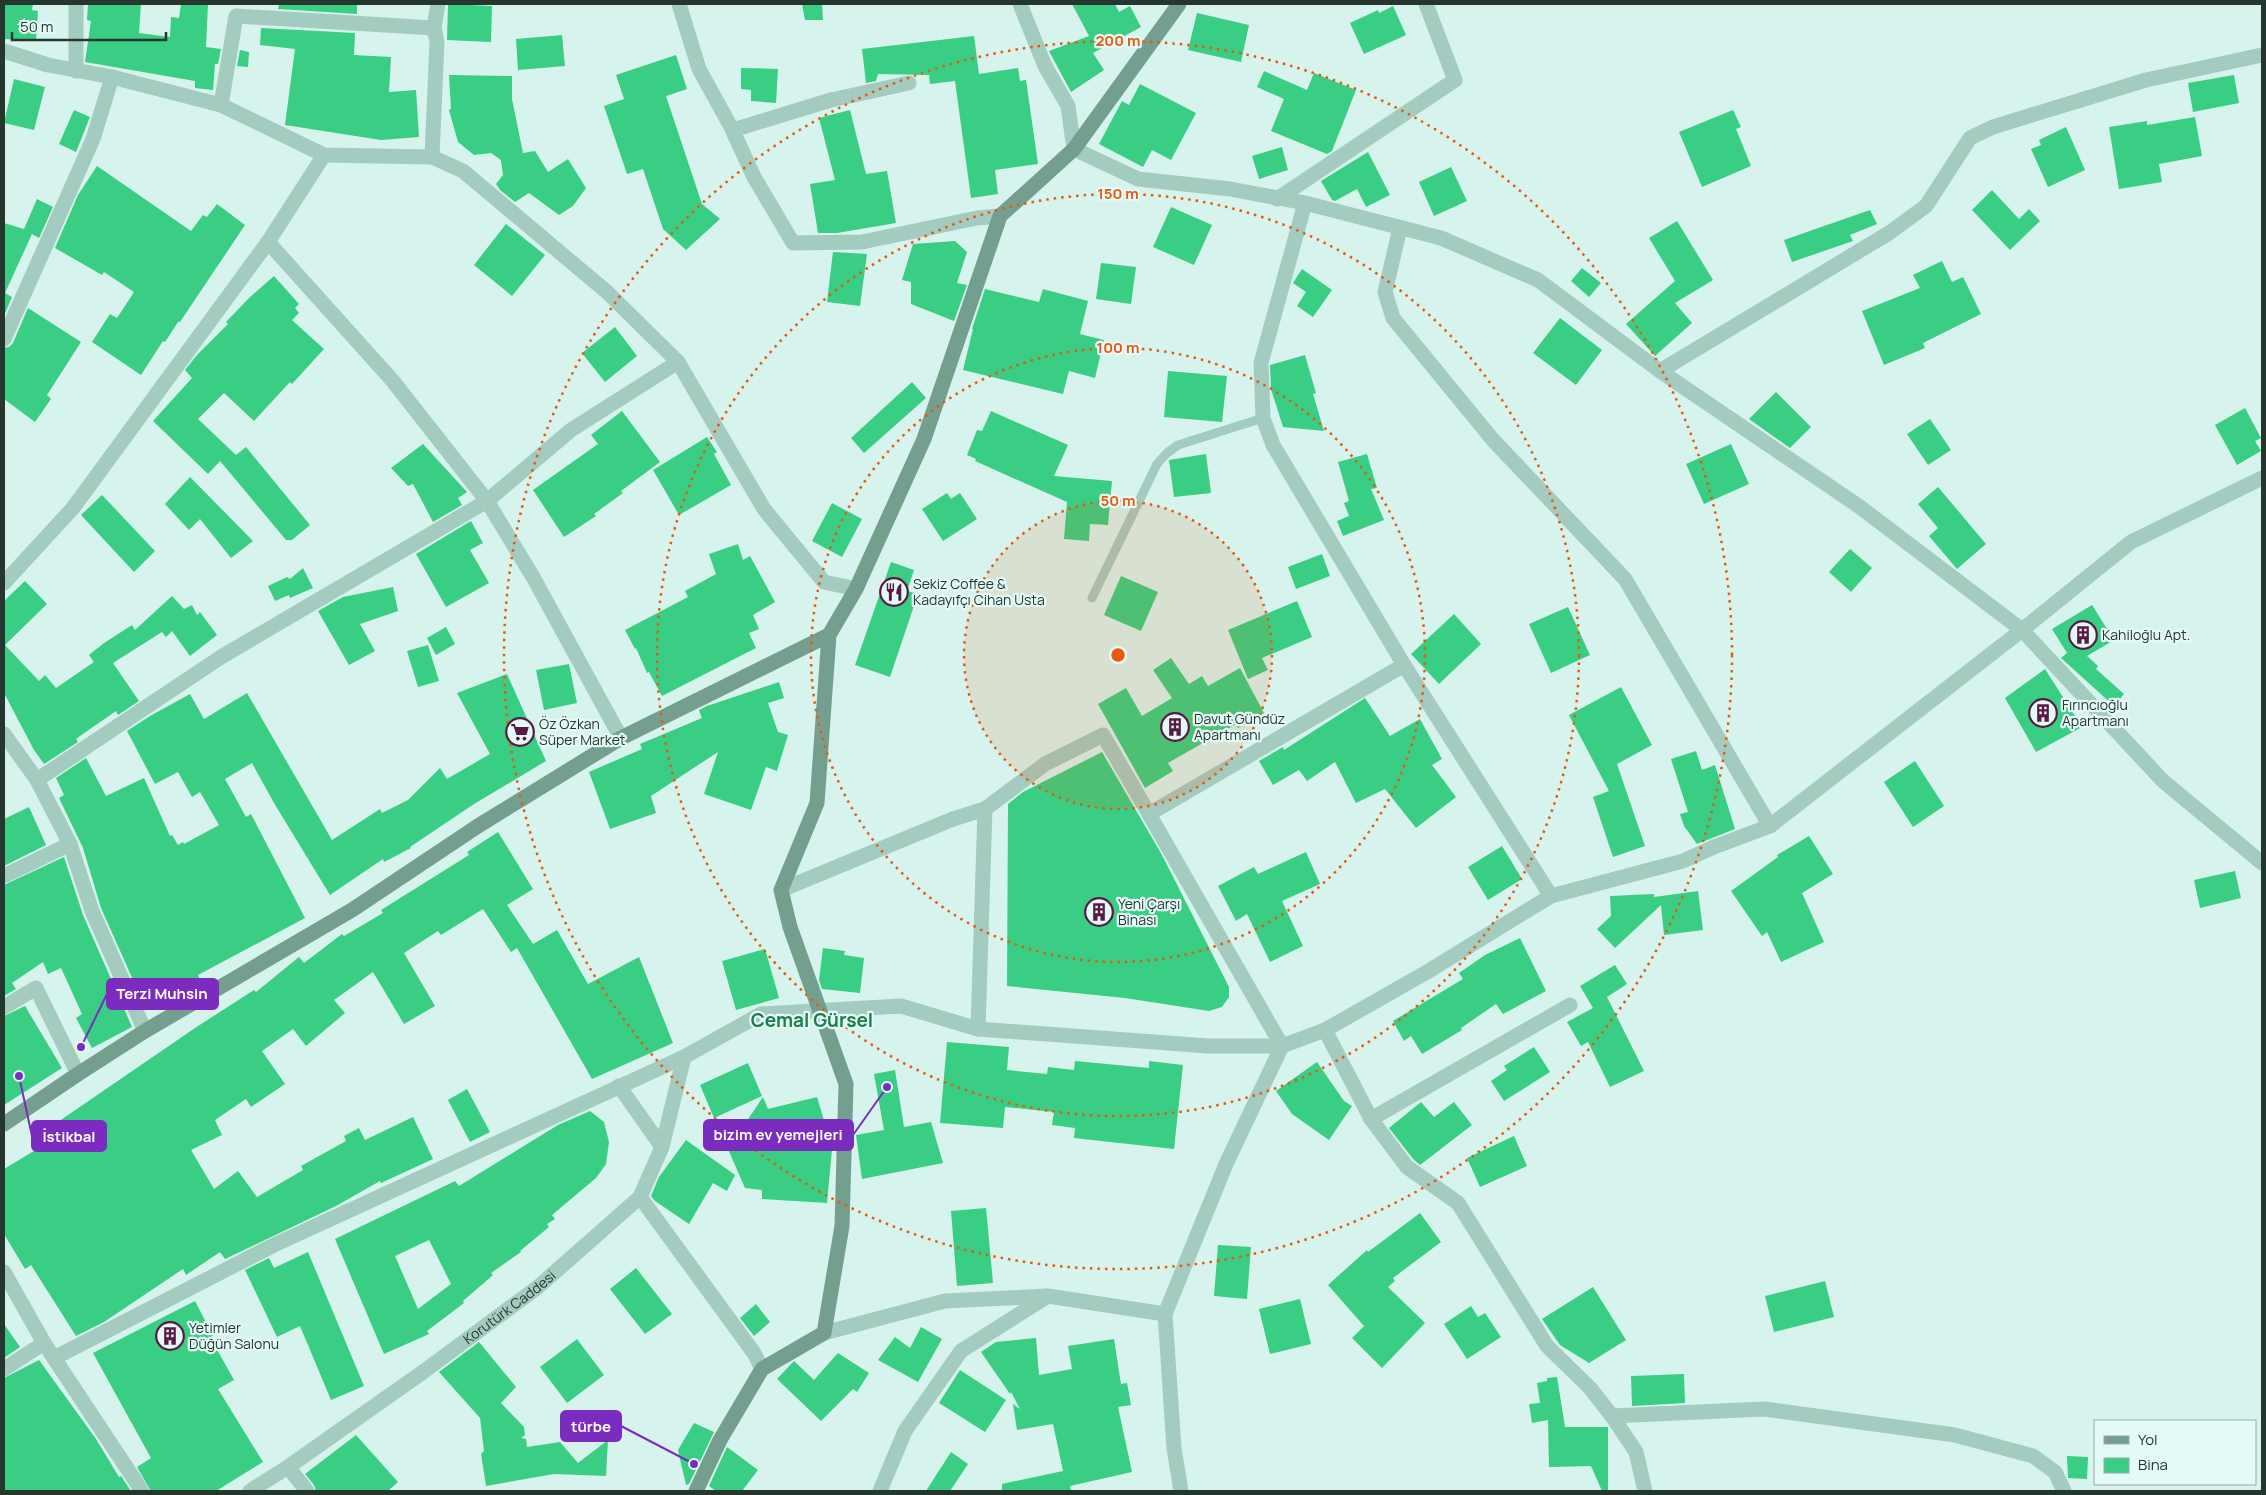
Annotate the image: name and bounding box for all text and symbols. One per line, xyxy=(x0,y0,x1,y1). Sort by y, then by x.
scale bar xyxy=(12,10,166,42)
text: 50 m xyxy=(20,16,54,37)
text: 200 m xyxy=(1095,30,1141,51)
text: 150 m xyxy=(1097,183,1139,204)
text: 100 m xyxy=(1097,337,1139,358)
text: 50 m xyxy=(1100,490,1136,511)
place label: Sekiz Coffee & Kadayıfçı Cihan Usta xyxy=(913,574,1045,609)
restaurant icon: Sekiz Coffee & Kadayıfçı Cihan Usta xyxy=(879,577,909,607)
building icon: Kahiloğlu Apt. xyxy=(2068,620,2098,650)
place label: Kahiloğlu Apt. xyxy=(2102,625,2190,644)
centre of rings xyxy=(1109,646,1127,664)
place label: Fırıncıoğlu Apartmanı xyxy=(2062,695,2129,730)
building icon: Fırıncıoğlu Apartmanı xyxy=(2028,698,2058,728)
place label: Davut Gündüz Apartmanı xyxy=(1194,709,1285,744)
building icon: Davut Gündüz Apartmanı xyxy=(1160,712,1190,742)
place label: Öz Özkan Süper Market xyxy=(539,714,626,749)
supermarket icon: Öz Özkan Süper Market xyxy=(505,717,535,747)
place label: Yeni Çarşı Binası xyxy=(1118,894,1180,929)
building icon: Yeni Çarşı Binası xyxy=(1084,897,1114,927)
callout: Terzi Muhsin xyxy=(107,979,218,1009)
text: Terzi Muhsin xyxy=(116,983,208,1004)
district label: Cemal Gürsel xyxy=(751,1007,873,1033)
callout: bizim ev yemejleri xyxy=(704,1120,853,1150)
callout: İstikbal xyxy=(32,1121,106,1151)
text: bizim ev yemejleri xyxy=(713,1124,843,1145)
text: İstikbal xyxy=(42,1126,96,1147)
street label: Korutürk Caddesi xyxy=(459,1266,559,1348)
place label: Yetimler Düğün Salonu xyxy=(189,1318,279,1353)
building icon: Yetimler Düğün Salonu xyxy=(155,1321,185,1351)
callout: türbe xyxy=(561,1411,621,1441)
text: türbe xyxy=(571,1416,611,1437)
legend xyxy=(2094,1420,2256,1485)
text: Yol xyxy=(2138,1429,2158,1450)
text: Bina xyxy=(2138,1454,2168,1475)

